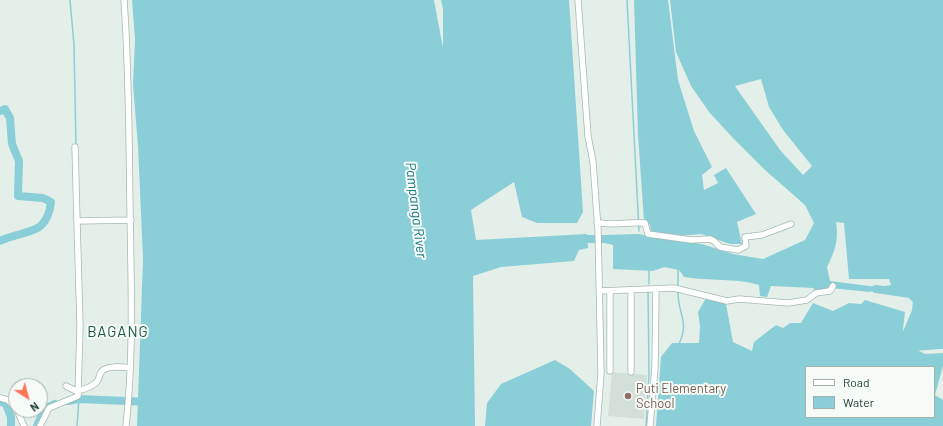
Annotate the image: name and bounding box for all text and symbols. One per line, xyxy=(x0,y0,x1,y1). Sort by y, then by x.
water label: Pampanga River xyxy=(402,161,430,259)
district label: BAGANG xyxy=(87,323,149,341)
legend xyxy=(805,366,935,418)
text: Road xyxy=(843,375,870,389)
north arrow xyxy=(8,378,48,418)
place label: Puti Elementary School xyxy=(636,381,726,412)
marker: Puti Elementary School xyxy=(623,391,633,401)
text: Water xyxy=(843,395,874,409)
text: N xyxy=(28,400,42,415)

